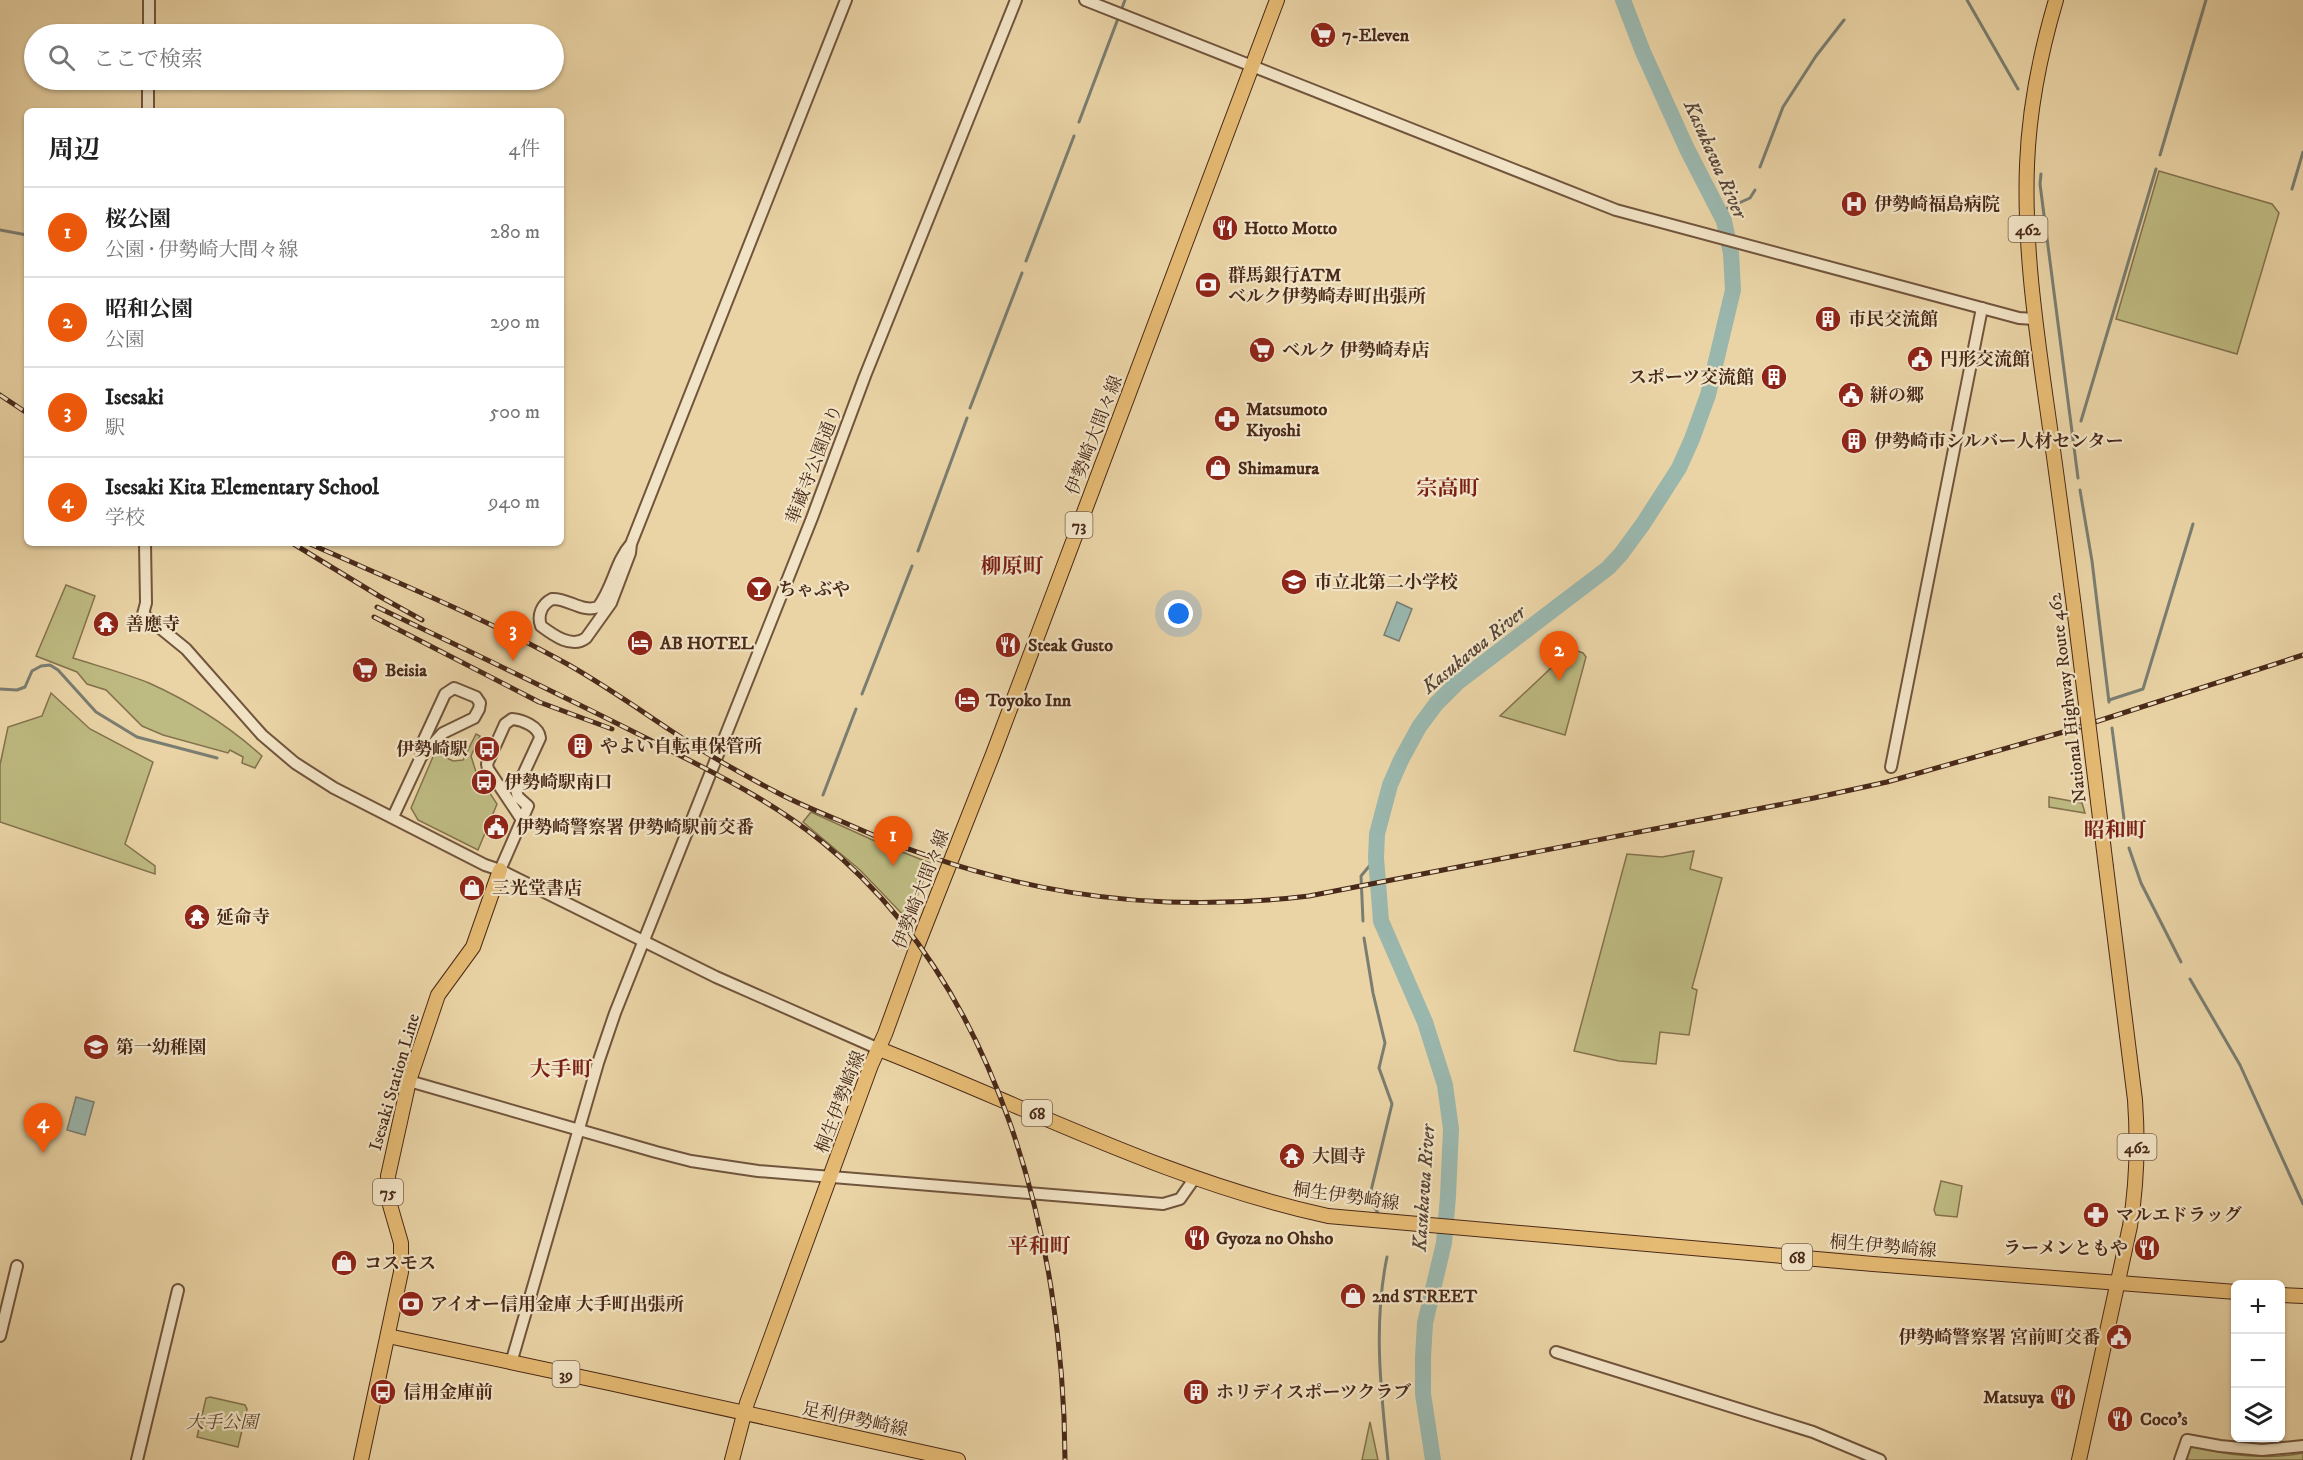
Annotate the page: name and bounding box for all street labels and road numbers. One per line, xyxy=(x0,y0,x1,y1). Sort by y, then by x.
road number: 462 xyxy=(2008,216,2048,242)
street label: 伊勢崎大間々線 xyxy=(1062,373,1128,498)
street label: 華蔵寺公園通り xyxy=(782,402,848,527)
road number: 73 xyxy=(1066,512,1092,538)
street label: National Highway Route 462 xyxy=(2044,591,2092,804)
street label: 伊勢崎大間々線 xyxy=(889,827,955,952)
street label: Isesaki Station Line xyxy=(365,1011,425,1153)
street label: 桐生伊勢崎線 xyxy=(811,1048,871,1157)
road number: 68 xyxy=(1022,1100,1052,1126)
road number: 462 xyxy=(2118,1134,2156,1160)
road number: 75 xyxy=(373,1179,403,1205)
street label: 桐生伊勢崎線 xyxy=(1291,1179,1401,1215)
street label: 桐生伊勢崎線 xyxy=(1828,1231,1938,1263)
road number: 68 xyxy=(1782,1244,1812,1270)
road number: 39 xyxy=(552,1361,580,1387)
street label: 足利伊勢崎線 xyxy=(800,1398,910,1442)

